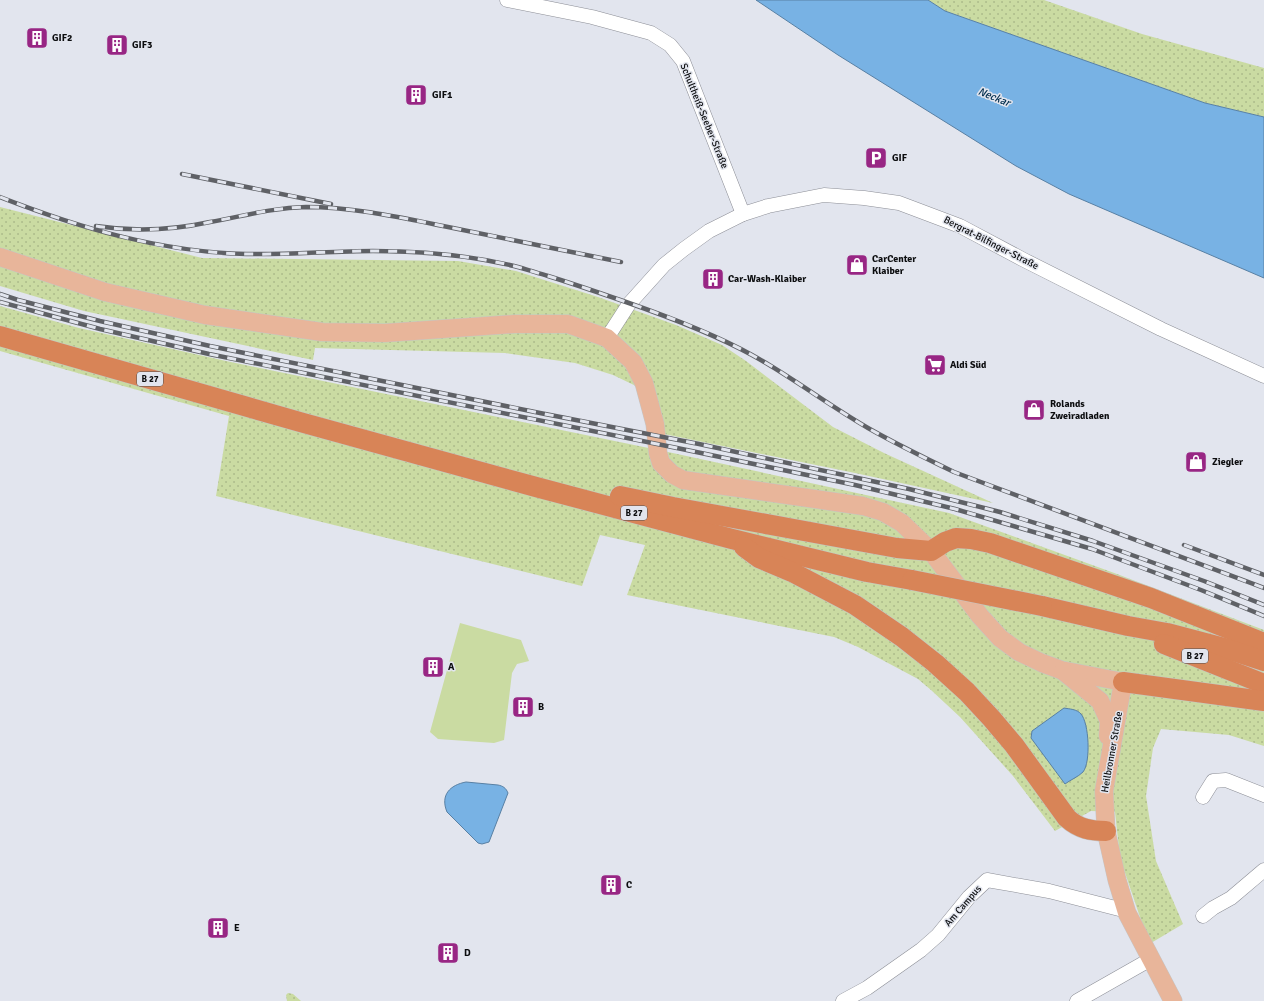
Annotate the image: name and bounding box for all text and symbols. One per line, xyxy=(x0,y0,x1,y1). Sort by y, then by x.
building icon: GIF2 xyxy=(24,25,50,51)
place label: GIF2 xyxy=(52,32,72,44)
building icon: GIF3 xyxy=(104,32,130,58)
place label: GIF3 xyxy=(132,39,152,51)
street label: Schultheiß-Seeber-Straße xyxy=(677,62,731,170)
building icon: GIF1 xyxy=(403,82,429,108)
water label: Neckar xyxy=(976,85,1014,110)
place label: GIF1 xyxy=(432,89,453,101)
parking icon: GIF xyxy=(863,145,889,171)
place label: GIF xyxy=(892,152,908,164)
street label: Bergrat-Bilfinger-Straße xyxy=(942,214,1040,272)
shop icon: CarCenter Klaiber xyxy=(844,252,870,278)
place label: CarCenter Klaiber xyxy=(872,253,916,277)
building icon: Car-Wash-Klaiber xyxy=(700,266,726,292)
place label: Car-Wash-Klaiber xyxy=(728,273,806,285)
supermarket icon: Aldi Süd xyxy=(922,352,948,378)
place label: Aldi Süd xyxy=(950,359,987,371)
road number: B 27 xyxy=(137,372,163,386)
shop icon: Rolands Zweiradladen xyxy=(1021,397,1047,423)
place label: Rolands Zweiradladen xyxy=(1050,398,1110,422)
shop icon: Ziegler xyxy=(1183,449,1209,475)
place label: Ziegler xyxy=(1212,456,1243,468)
road number: B 27 xyxy=(621,506,647,520)
road number: B 27 xyxy=(1182,649,1208,663)
building icon: A xyxy=(420,654,446,680)
place label: A xyxy=(448,661,455,673)
building icon: B xyxy=(510,694,536,720)
place label: B xyxy=(538,701,544,713)
street label: Heilbronner Straße xyxy=(1099,710,1125,794)
building icon: C xyxy=(598,872,624,898)
place label: C xyxy=(626,879,632,891)
street label: Am Campus xyxy=(942,883,984,929)
building icon: E xyxy=(205,915,231,941)
place label: E xyxy=(234,922,240,934)
building icon: D xyxy=(435,940,461,966)
place label: D xyxy=(464,947,471,959)

